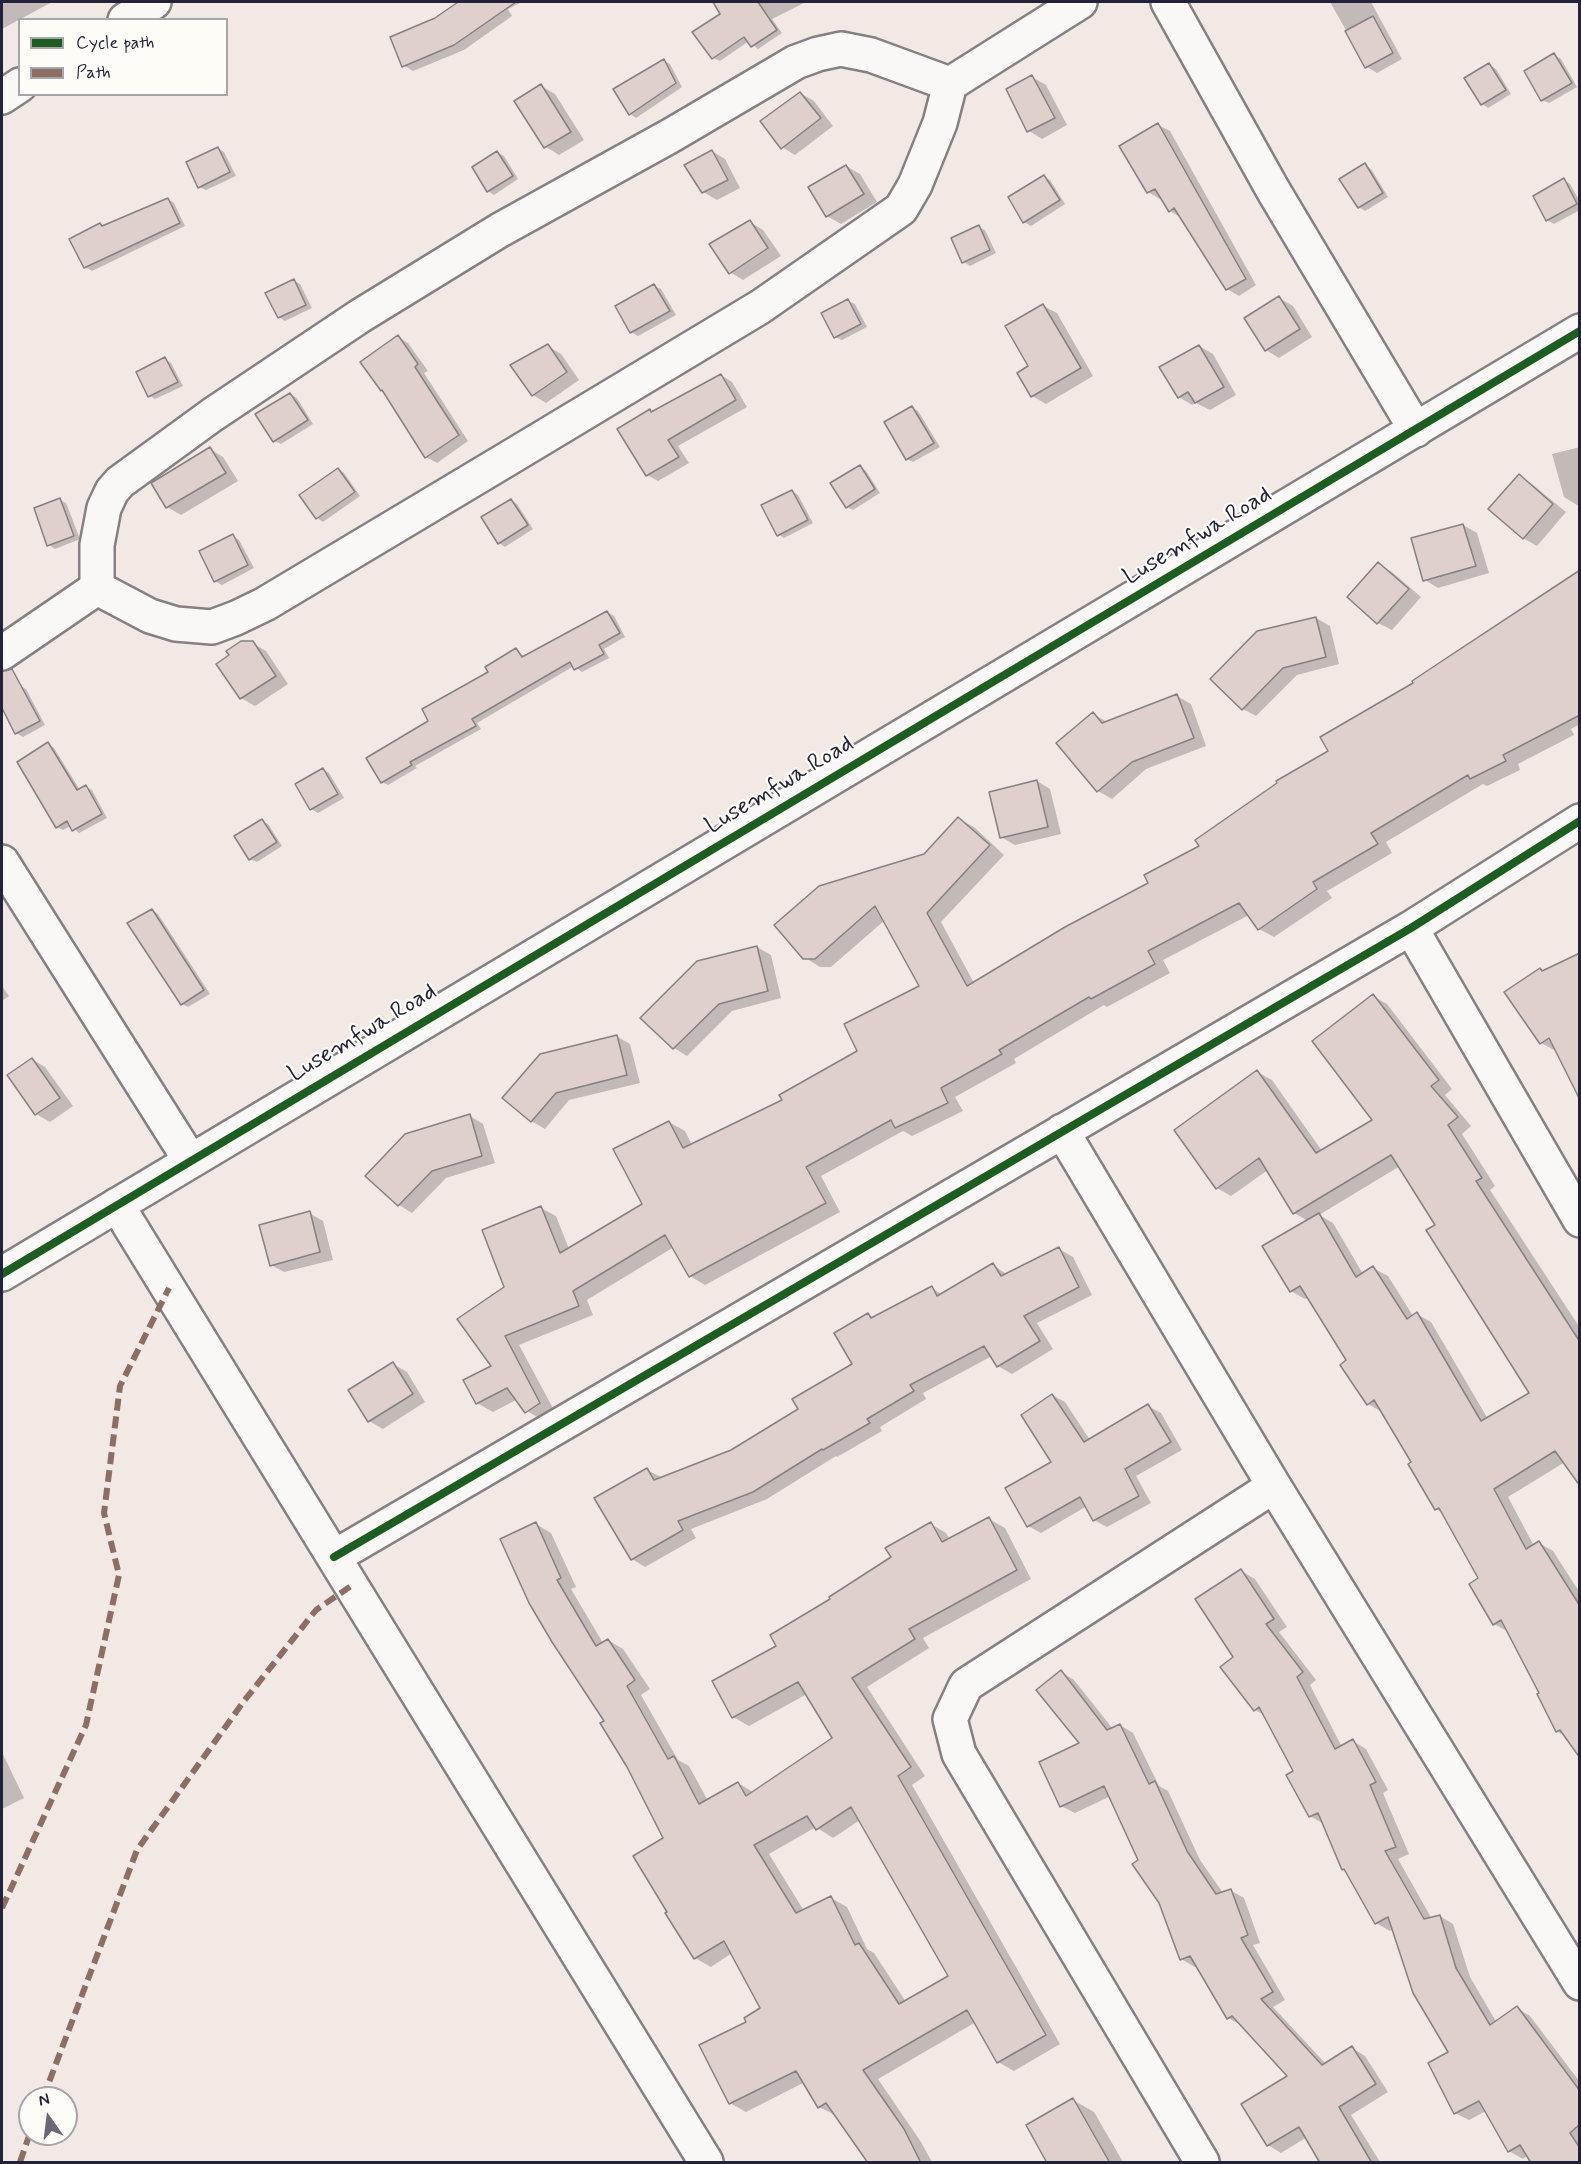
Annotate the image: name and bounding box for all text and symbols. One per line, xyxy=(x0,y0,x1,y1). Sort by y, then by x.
legend xyxy=(18,18,228,96)
text: Cycle path xyxy=(76,31,154,55)
text: Path xyxy=(76,61,111,85)
street label: Lusemfwa Road xyxy=(1119,481,1277,593)
street label: Lusemfwa Road xyxy=(701,730,859,842)
street label: Lusemfwa Road xyxy=(284,978,442,1090)
north arrow xyxy=(18,2086,78,2146)
text: N xyxy=(36,2089,52,2111)

